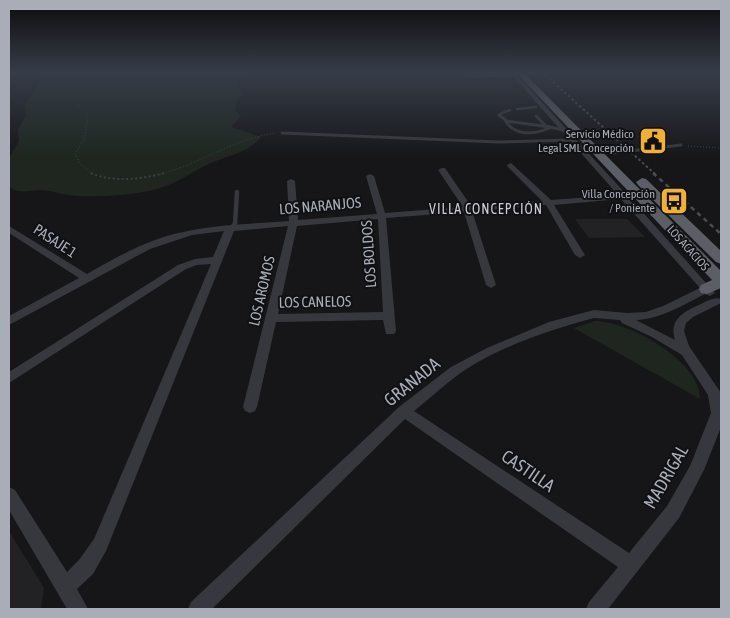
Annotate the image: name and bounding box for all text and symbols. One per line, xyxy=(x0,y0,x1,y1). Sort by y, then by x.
public building icon: Servicio Médico Legal SML Concepción xyxy=(638,126,668,156)
place label: Servicio Médico Legal SML Concepción xyxy=(538,127,634,155)
bus stop icon: Villa Concepción / Poniente xyxy=(659,186,689,216)
place label: Villa Concepción / Poniente xyxy=(582,187,655,215)
street label: LOS NARANJOS xyxy=(278,193,362,218)
district label: VILLA CONCEPCIÓN xyxy=(429,201,543,217)
street label: PASAJE 1 xyxy=(30,220,80,261)
street label: LOS BOLDOS xyxy=(358,220,379,288)
street label: LOS ACACIOS xyxy=(664,223,712,273)
street label: LOS AROMOS xyxy=(245,254,278,327)
street label: LOS CANELOS xyxy=(279,292,351,311)
street label: GRANADA xyxy=(380,353,444,410)
street label: MADRIGAL xyxy=(639,441,692,512)
street label: CASTILLA xyxy=(498,445,559,496)

